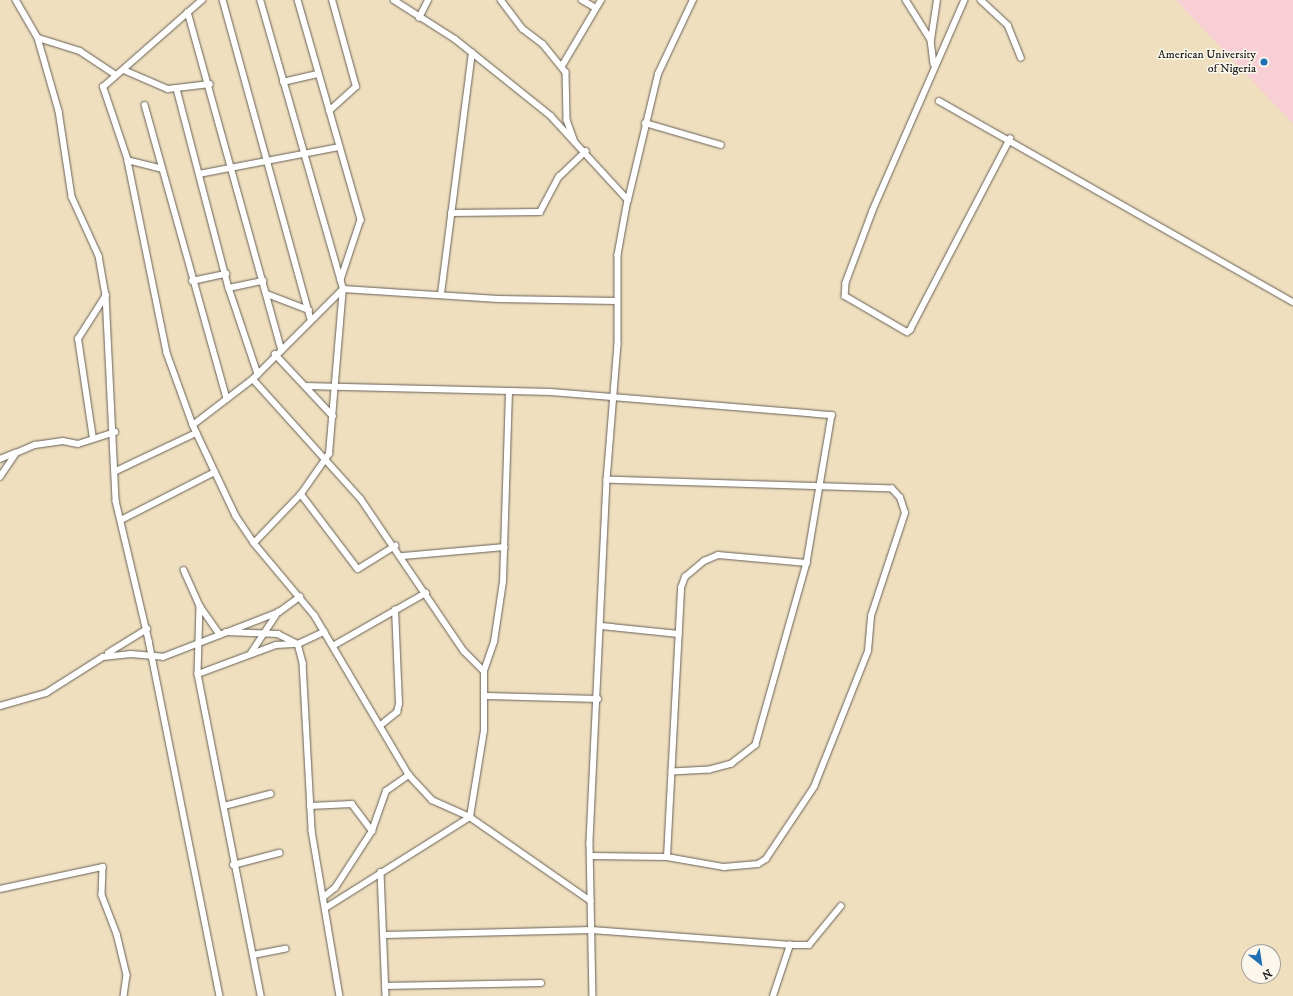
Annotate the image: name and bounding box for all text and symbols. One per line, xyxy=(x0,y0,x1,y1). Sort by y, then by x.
place label: American University of Nigeria xyxy=(1158,48,1256,76)
marker: American University of Nigeria xyxy=(1259,57,1269,67)
north arrow xyxy=(1241,944,1281,984)
text: N xyxy=(1259,965,1274,982)

